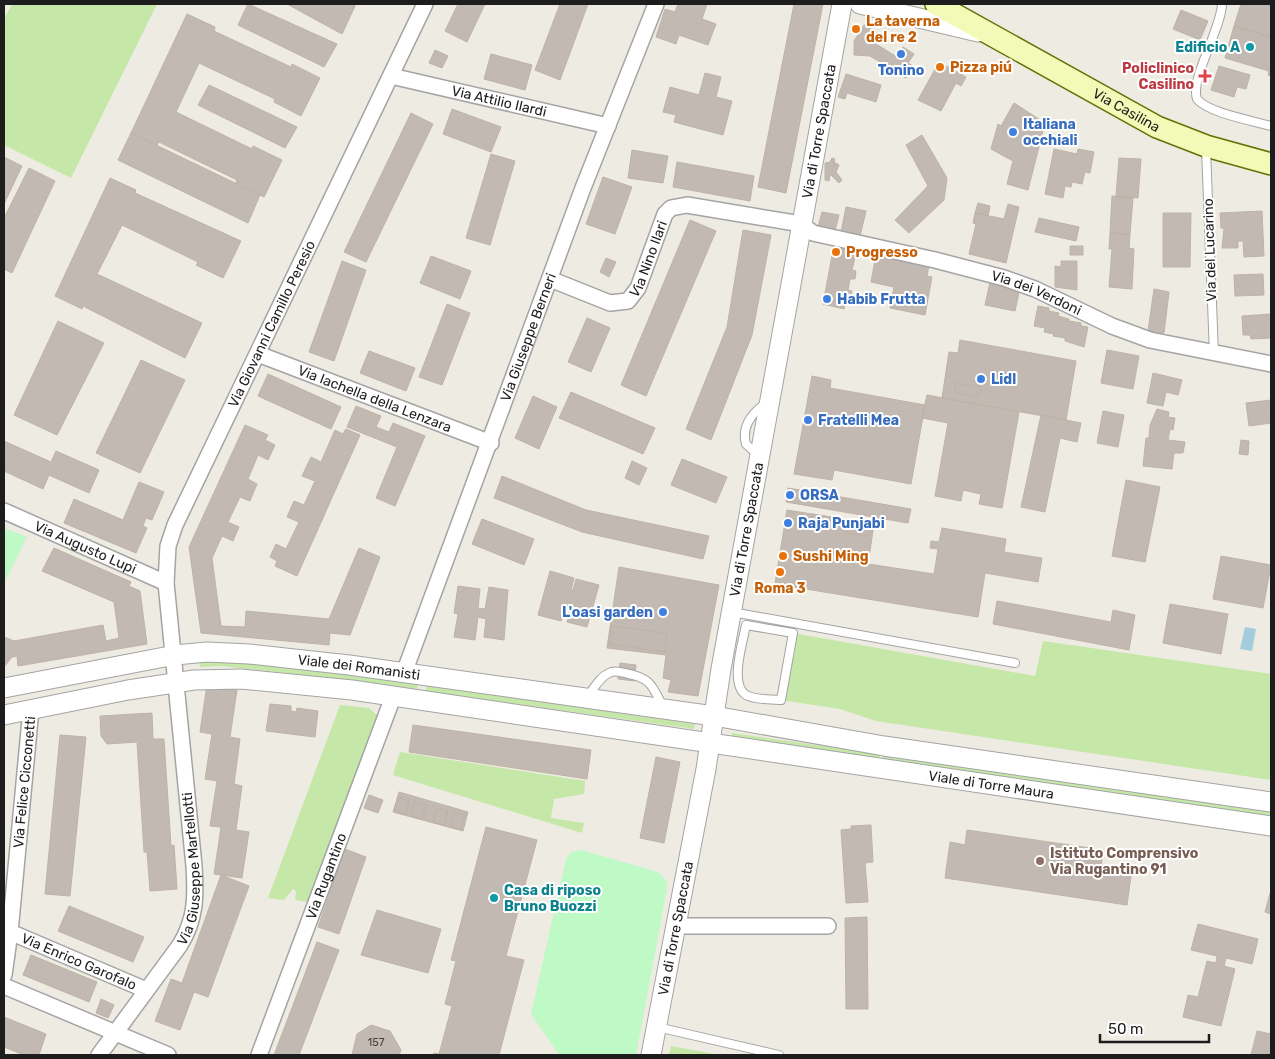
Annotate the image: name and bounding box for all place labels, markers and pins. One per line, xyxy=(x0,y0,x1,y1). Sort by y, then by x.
place label: La taverna del re 2 xyxy=(866,13,940,46)
marker: La taverna del re 2 xyxy=(850,23,862,35)
place label: Edificio A xyxy=(1175,39,1240,56)
marker: Edificio A xyxy=(1244,41,1256,53)
marker: Tonino xyxy=(895,48,907,60)
place label: Pizza piú xyxy=(950,59,1012,76)
place label: Policlinico Casilino xyxy=(1122,60,1194,93)
marker: Pizza piú xyxy=(934,61,946,73)
place label: Tonino xyxy=(878,62,924,79)
marker: Policlinico Casilino xyxy=(1198,69,1212,83)
place label: Italiana occhiali xyxy=(1023,116,1077,149)
marker: Italiana occhiali xyxy=(1007,126,1019,138)
place label: Progresso xyxy=(846,244,918,261)
marker: Progresso xyxy=(830,246,842,258)
place label: Habib Frutta xyxy=(837,291,926,308)
marker: Habib Frutta xyxy=(821,293,833,305)
place label: Lidl xyxy=(991,371,1016,388)
marker: Lidl xyxy=(975,373,987,385)
place label: Fratelli Mea xyxy=(818,412,899,429)
marker: Fratelli Mea xyxy=(802,414,814,426)
place label: ORSA xyxy=(800,487,839,504)
marker: ORSA xyxy=(784,489,796,501)
place label: Raja Punjabi xyxy=(798,515,885,532)
marker: Raja Punjabi xyxy=(782,517,794,529)
place label: Sushi Ming xyxy=(793,548,869,565)
marker: Sushi Ming xyxy=(777,550,789,562)
marker: Roma 3 xyxy=(774,566,786,578)
place label: Roma 3 xyxy=(754,580,806,597)
place label: L'oasi garden xyxy=(562,604,653,621)
marker: L'oasi garden xyxy=(657,606,669,618)
place label: Istituto Comprensivo Via Rugantino 91 xyxy=(1050,845,1198,878)
marker: Istituto Comprensivo Via Rugantino 91 xyxy=(1034,855,1046,867)
place label: Casa di riposo Bruno Buozzi xyxy=(504,882,601,915)
marker: Casa di riposo Bruno Buozzi xyxy=(488,892,500,904)

